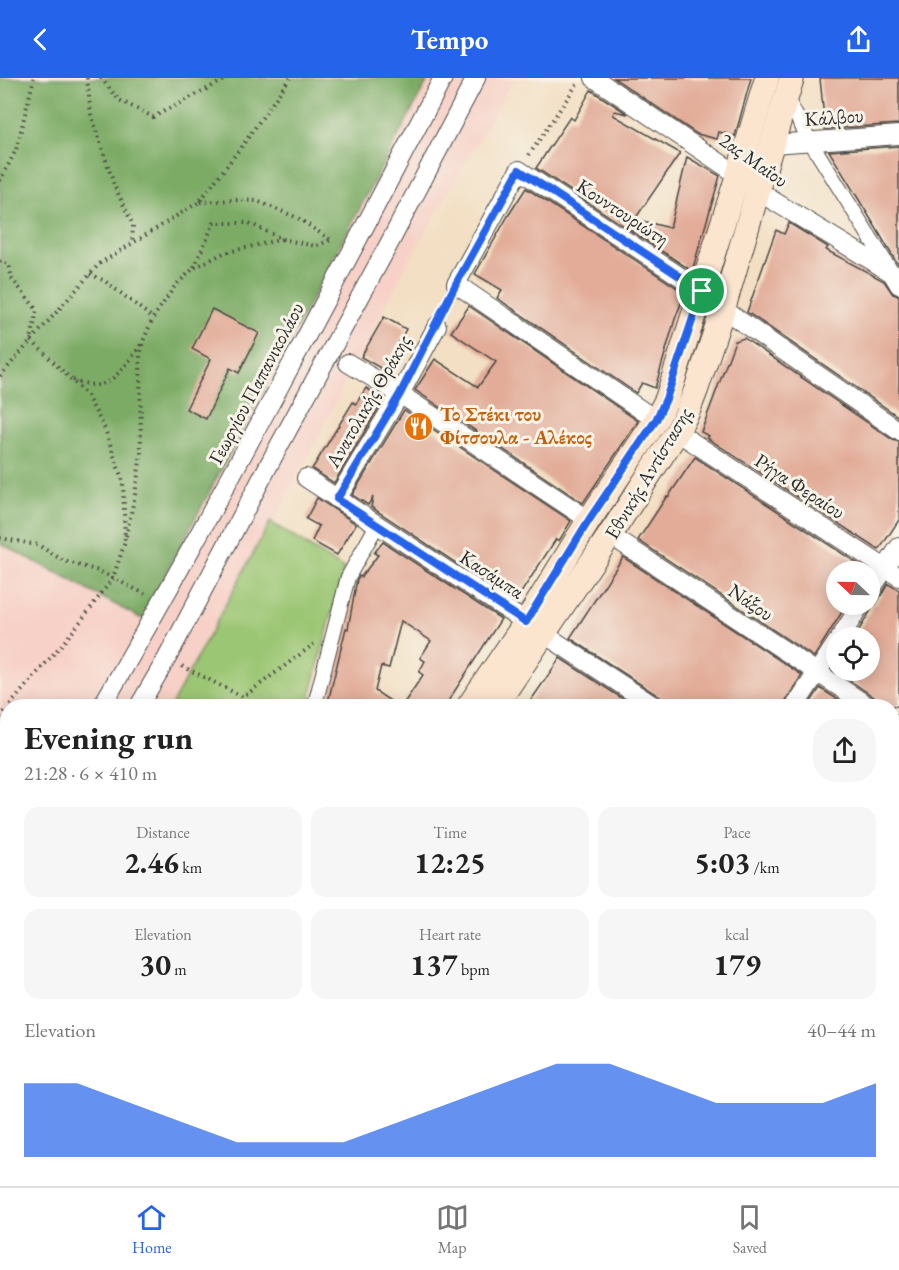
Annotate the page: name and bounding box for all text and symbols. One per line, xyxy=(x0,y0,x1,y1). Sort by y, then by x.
text: Tempo xyxy=(411,22,488,57)
icon: back xyxy=(24,23,57,56)
icon: share xyxy=(842,23,875,56)
street label: Κάλβου xyxy=(804,102,864,132)
street label: 2ας Μαΐου xyxy=(715,127,793,193)
street label: Κουντουριώτη xyxy=(572,172,674,252)
pin xyxy=(676,265,727,316)
icon: arrive xyxy=(685,274,718,307)
street label: Γεωργίου Παπανικολάου xyxy=(202,298,310,468)
street label: Ανατολικής Θράκης xyxy=(319,330,417,473)
place label: Το Στέκι του Φίτσουλα - Αλέκος xyxy=(440,401,592,450)
street label: Εθνικής Αντίστασης xyxy=(598,402,698,544)
restaurant icon: Το Στέκι του Φίτσουλα - Αλέκος xyxy=(403,410,435,442)
street label: Ρήγα Φεραίου xyxy=(750,447,850,525)
street label: Κασάμπα xyxy=(455,544,530,605)
north arrow xyxy=(826,561,880,615)
map controls xyxy=(826,561,880,681)
street label: Νάξου xyxy=(723,578,779,626)
button: locate xyxy=(826,627,880,681)
text: Evening run xyxy=(24,716,193,759)
button: share xyxy=(813,719,876,782)
text: 21:28 · 6 × 410 m xyxy=(24,760,157,786)
text: Distance xyxy=(136,822,190,843)
text: Time xyxy=(433,822,467,843)
text: Pace xyxy=(724,822,750,843)
text: 2.46 xyxy=(124,843,179,882)
text: 12:25 xyxy=(414,843,486,882)
text: 5:03 xyxy=(694,843,750,882)
text: km xyxy=(179,857,202,878)
text: /km xyxy=(750,857,780,878)
text: Elevation xyxy=(134,924,192,945)
text: Heart rate xyxy=(419,924,481,945)
text: kcal xyxy=(725,924,749,945)
text: 30 xyxy=(139,945,171,984)
text: 137 xyxy=(410,945,458,984)
text: 179 xyxy=(713,945,761,984)
text: m xyxy=(171,959,187,980)
text: bpm xyxy=(458,959,490,980)
text: Elevation xyxy=(24,1017,96,1043)
text: 40–44 m xyxy=(807,1017,876,1043)
tab: Home xyxy=(132,1201,172,1258)
tab: Map xyxy=(436,1201,469,1258)
tab: Saved xyxy=(733,1201,767,1258)

